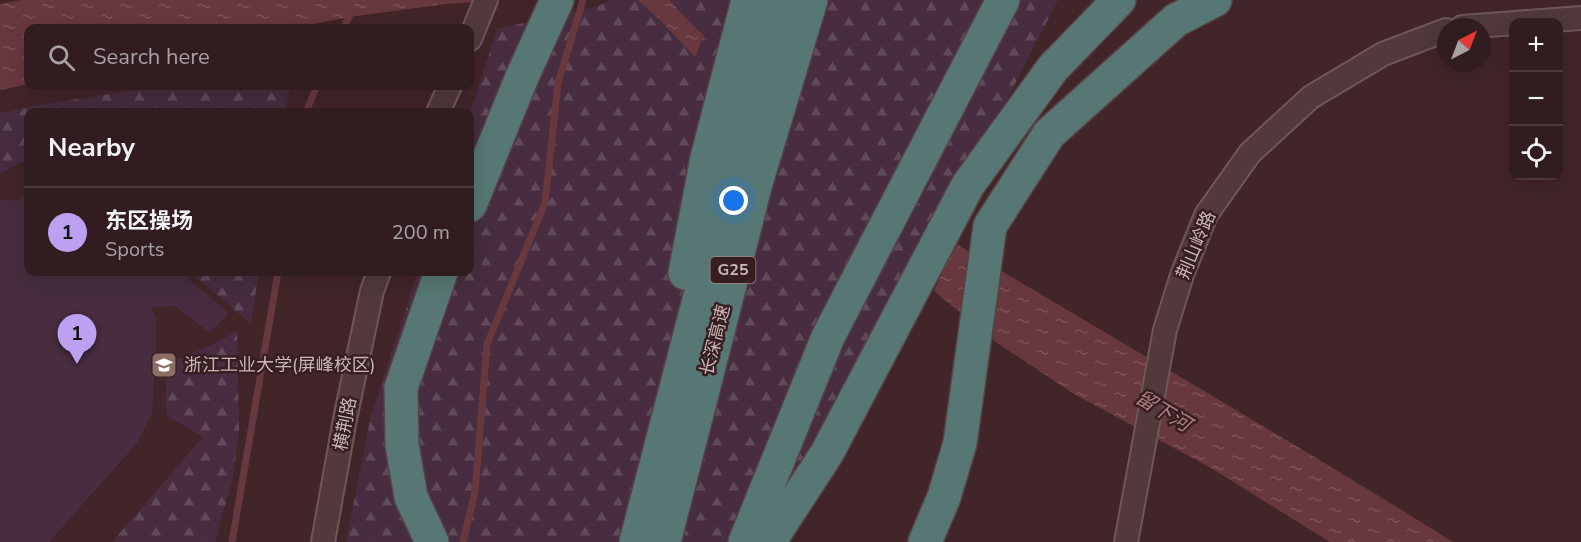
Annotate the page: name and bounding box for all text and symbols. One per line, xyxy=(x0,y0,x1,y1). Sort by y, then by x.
north arrow xyxy=(1437,18,1491,72)
map controls xyxy=(1509,18,1563,180)
button: + xyxy=(1509,18,1563,72)
search box xyxy=(24,24,474,90)
icon: search xyxy=(45,41,78,74)
text: Search here xyxy=(93,42,210,72)
button: − xyxy=(1509,72,1563,126)
button: locate xyxy=(1509,126,1563,180)
text: Nearby xyxy=(48,130,135,165)
your location xyxy=(719,186,748,215)
text: 东区操场 xyxy=(105,206,193,236)
street label: 荆山岭路 xyxy=(1171,207,1221,283)
text: 1 xyxy=(62,219,74,246)
text: 200 m xyxy=(392,219,450,246)
text: Sports xyxy=(105,236,164,263)
road number: G25 xyxy=(710,257,756,283)
street label: 长深高速 xyxy=(695,302,735,378)
pin: 1 xyxy=(58,314,97,364)
school or university icon: 浙江工业大学(屏峰校区) xyxy=(149,350,179,380)
place label: 浙江工业大学(屏峰校区) xyxy=(184,353,375,377)
water label: 留下河 xyxy=(1130,384,1199,440)
street label: 横荆路 xyxy=(328,395,362,453)

